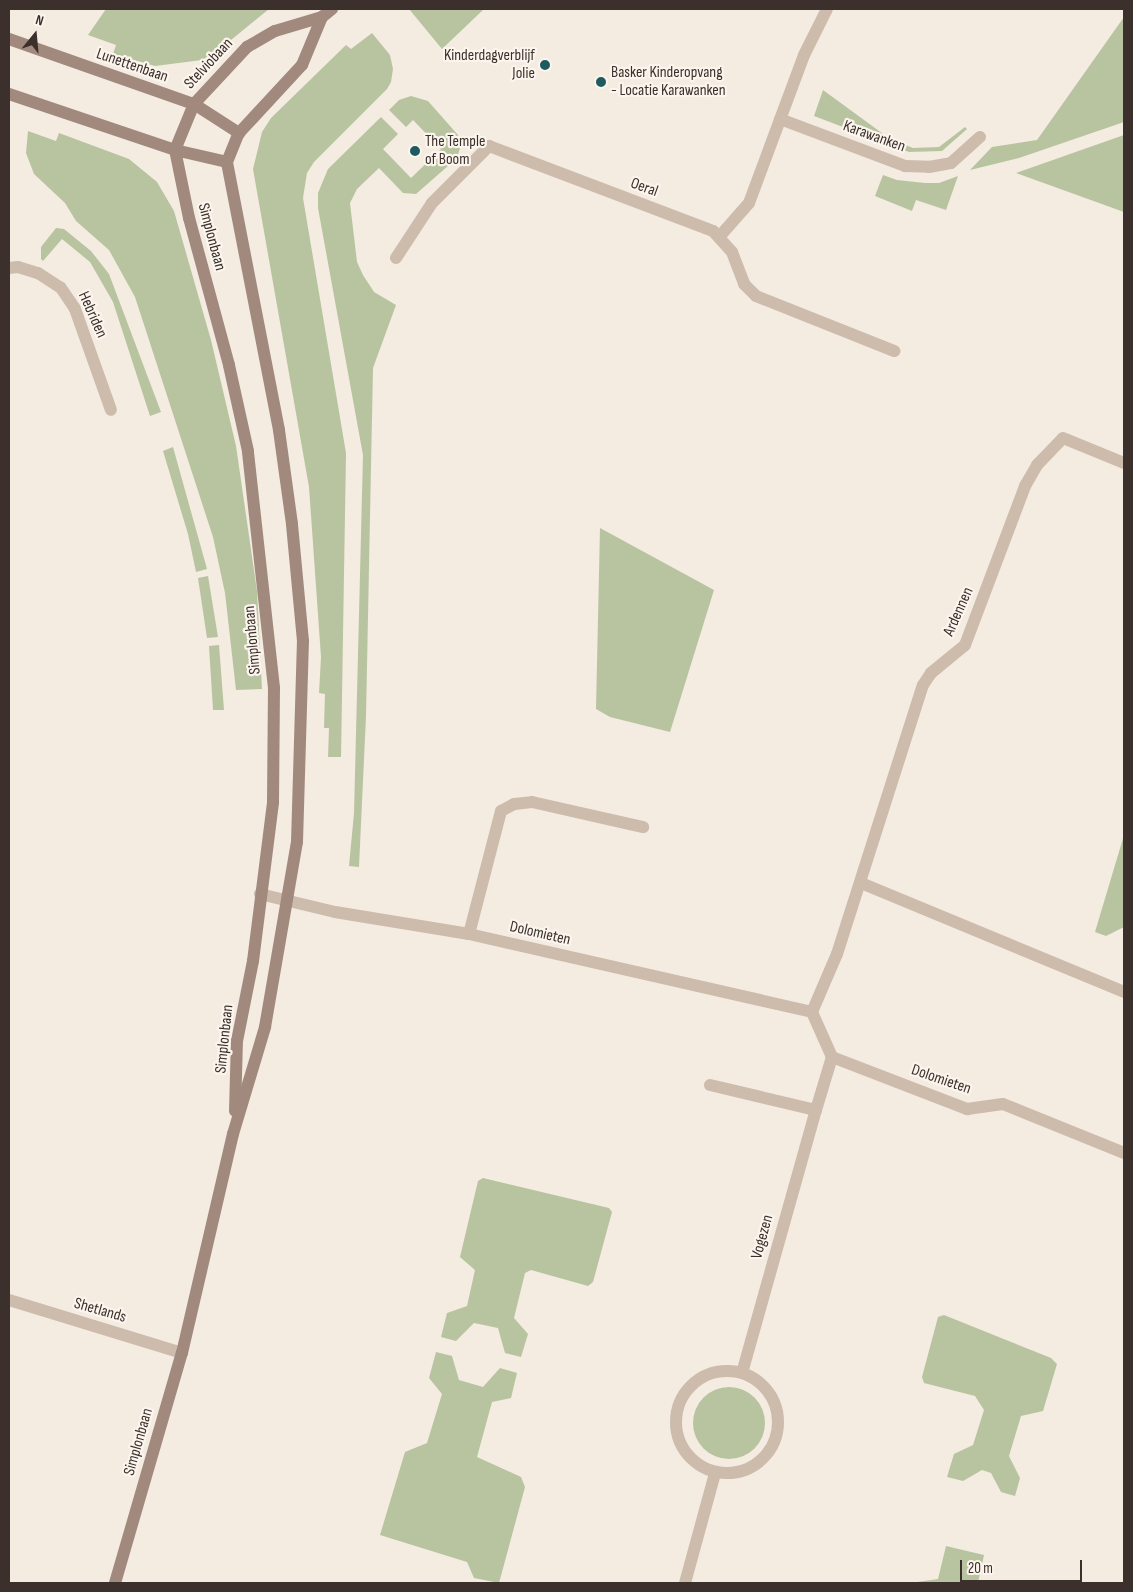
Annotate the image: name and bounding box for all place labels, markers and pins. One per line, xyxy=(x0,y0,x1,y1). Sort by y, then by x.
place label: Kinderdagverblijf Jolie xyxy=(444,46,535,84)
marker: Kinderdagverblijf Jolie xyxy=(539,59,551,71)
place label: Basker Kinderopvang - Locatie Karawanken xyxy=(611,63,726,101)
marker: Basker Kinderopvang - Locatie Karawanken xyxy=(595,76,607,88)
place label: The Temple of Boom xyxy=(425,132,485,170)
marker: The Temple of Boom xyxy=(409,145,421,157)

